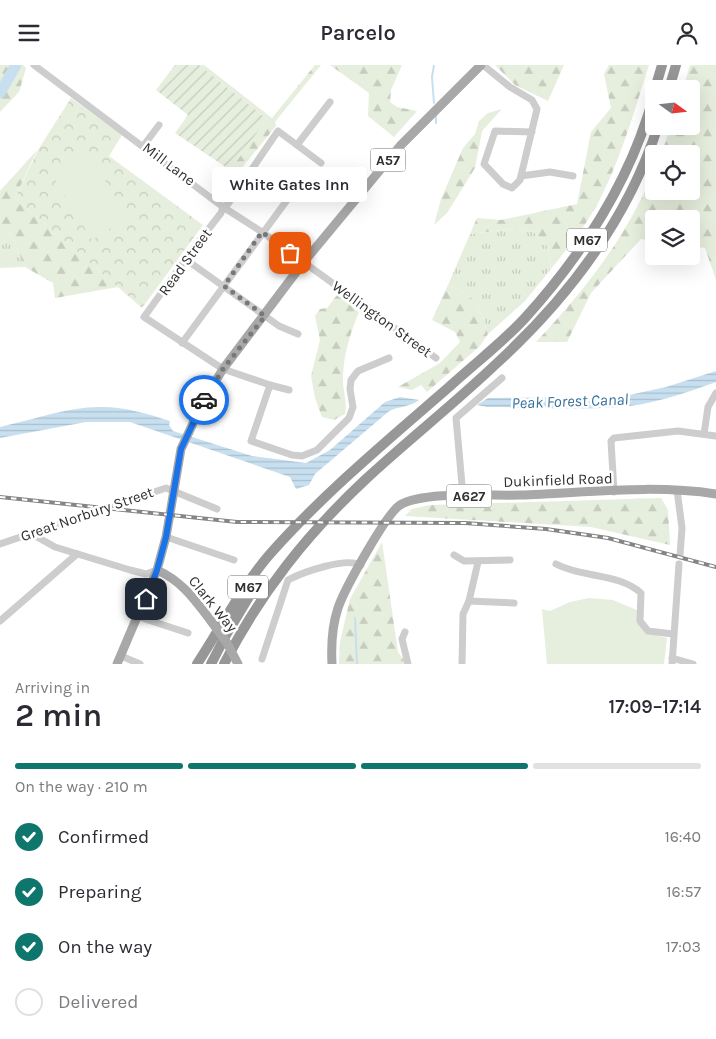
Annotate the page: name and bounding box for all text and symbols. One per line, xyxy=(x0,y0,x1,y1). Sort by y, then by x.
icon: menu xyxy=(15,19,43,47)
icon: person xyxy=(673,19,701,47)
text: Parcelo xyxy=(320,20,396,46)
north arrow xyxy=(645,80,700,135)
map controls xyxy=(645,80,700,265)
street label: Mill Lane xyxy=(139,138,199,190)
button: locate xyxy=(645,145,700,200)
road number: A57 xyxy=(370,149,406,171)
callout: White Gates Inn xyxy=(212,168,368,203)
text: White Gates Inn xyxy=(230,175,350,194)
button: layers xyxy=(645,210,700,265)
street label: Read Street xyxy=(155,225,216,299)
road number: M67 xyxy=(567,229,607,251)
pin xyxy=(269,232,311,274)
icon: bag xyxy=(276,239,304,267)
street label: Wellington Street xyxy=(329,277,436,361)
courier xyxy=(179,375,229,425)
icon: car xyxy=(190,386,218,414)
water label: Peak Forest Canal xyxy=(511,389,629,413)
street label: Dukinfield Road xyxy=(503,469,613,491)
street label: Great Norbury Street xyxy=(18,483,156,545)
road number: A627 xyxy=(446,485,492,507)
street label: Clark Way xyxy=(185,572,241,636)
road number: M67 xyxy=(228,576,268,599)
pin xyxy=(125,578,167,620)
icon: home xyxy=(132,585,160,613)
text: Arriving in xyxy=(15,678,90,697)
text: 17:09–17:14 xyxy=(609,696,701,718)
text: 2 min xyxy=(15,697,102,734)
text: On the way · 210 m xyxy=(15,777,148,796)
icon: check xyxy=(15,823,43,851)
text: Confirmed xyxy=(58,826,149,848)
text: 16:40 xyxy=(664,827,701,846)
icon: check xyxy=(15,878,43,906)
text: Preparing xyxy=(58,881,141,903)
text: 16:57 xyxy=(666,882,701,901)
icon: check xyxy=(15,933,43,961)
text: On the way xyxy=(58,936,152,958)
text: 17:03 xyxy=(666,937,701,956)
text: Delivered xyxy=(58,991,138,1013)

